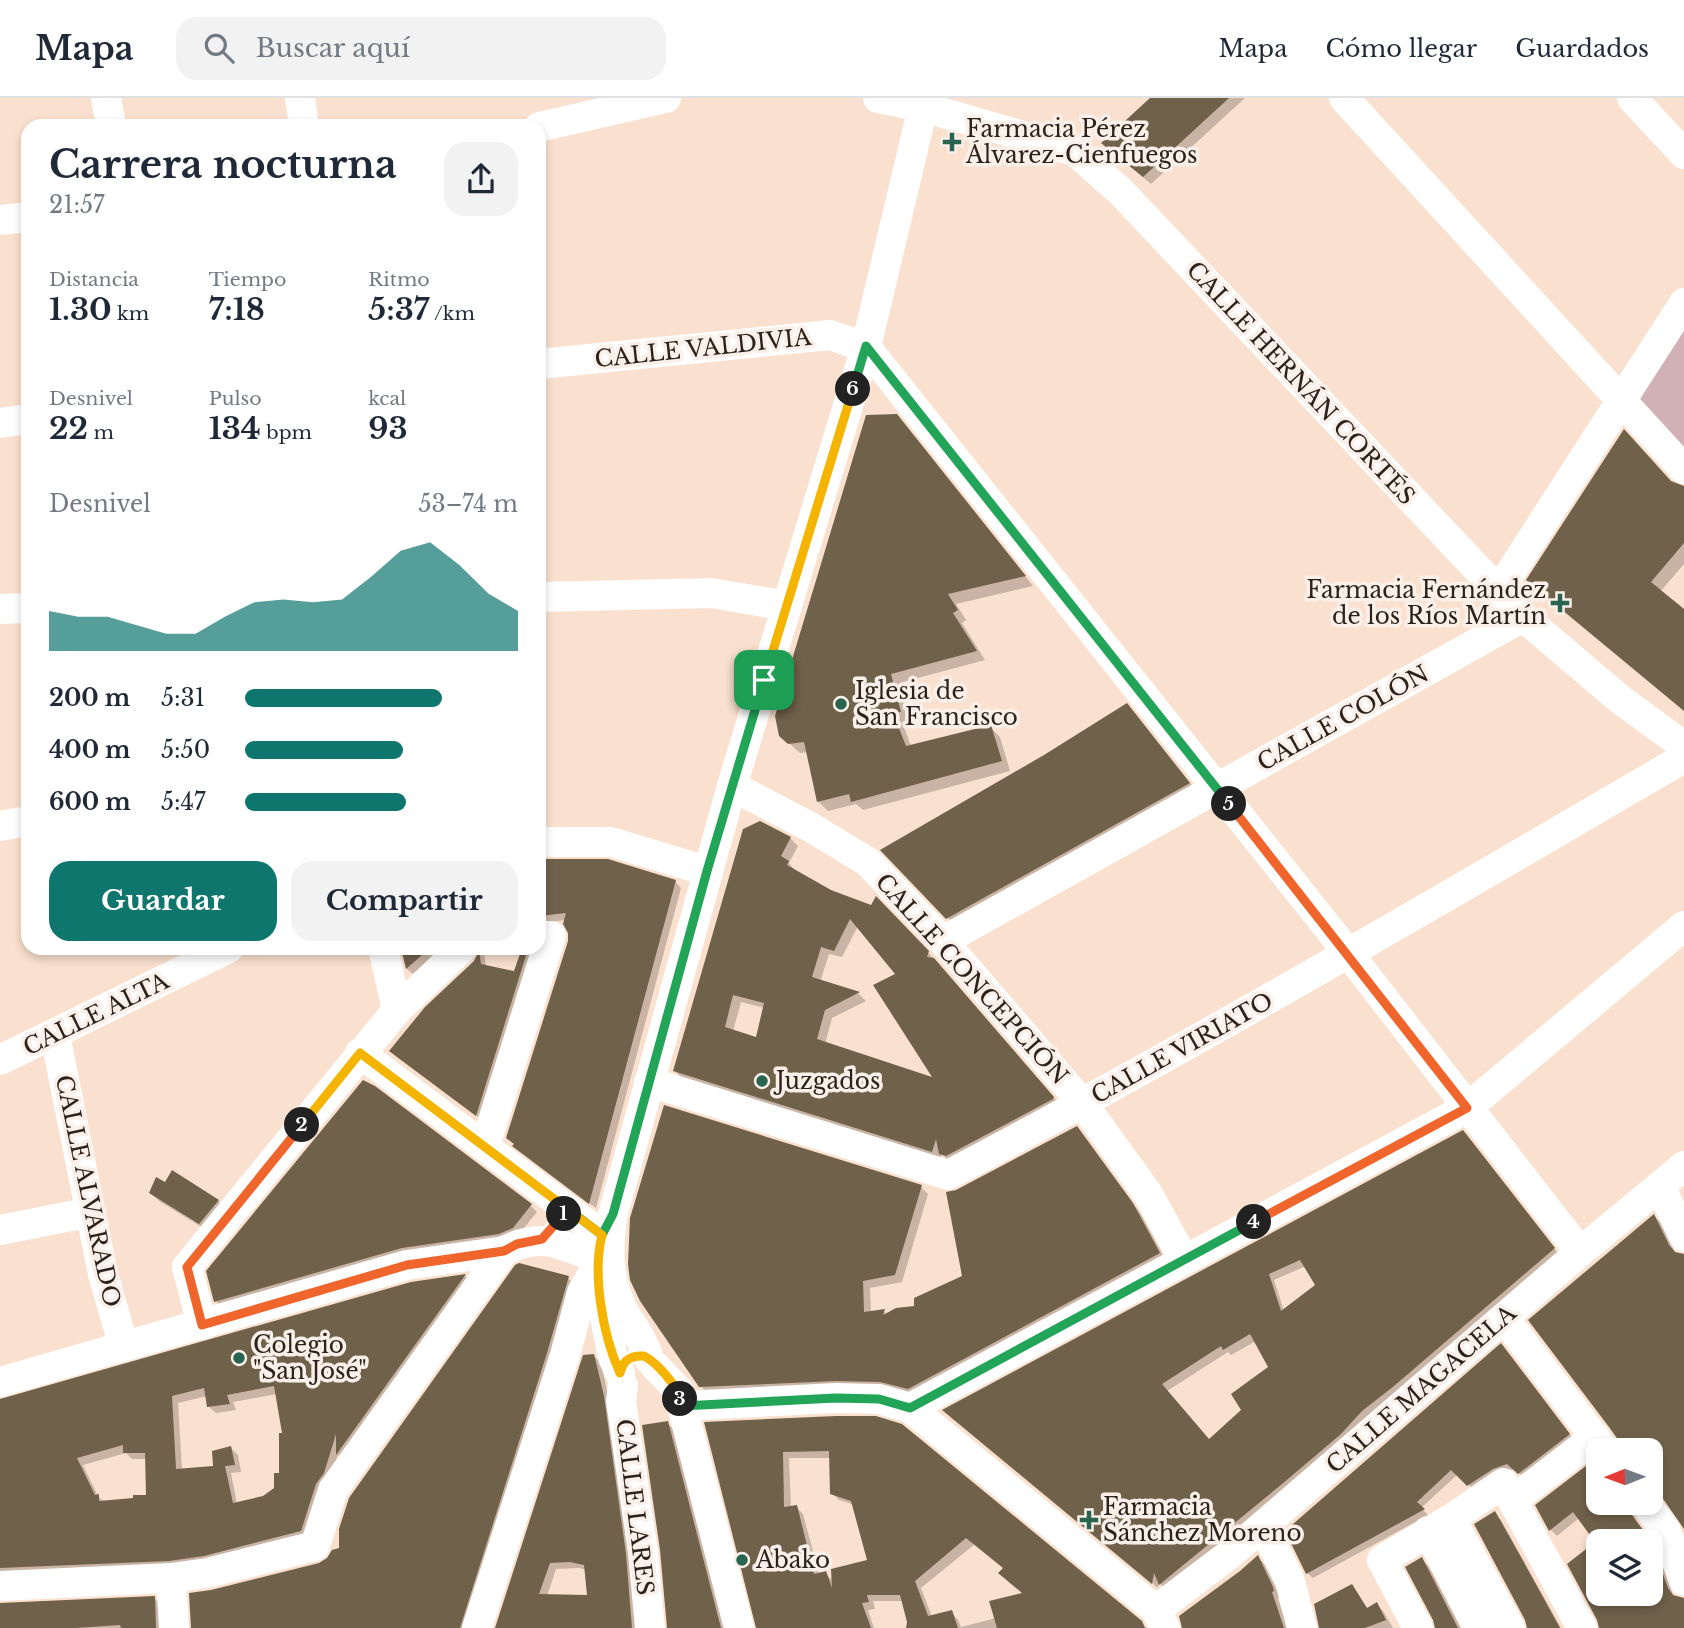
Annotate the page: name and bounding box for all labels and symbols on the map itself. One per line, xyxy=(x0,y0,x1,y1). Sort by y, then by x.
place label: Farmacia Pérez Álvarez-Cienfuegos xyxy=(965,115,1198,169)
marker: Farmacia Pérez Álvarez-Cienfuegos xyxy=(944,134,960,150)
street label: CALLE HERNÁN CORTÉS xyxy=(1181,255,1422,510)
street label: CALLE VALDIVIA xyxy=(593,323,814,373)
pin: 6 xyxy=(836,372,870,406)
place label: Farmacia Fernández de los Ríos Martín xyxy=(1306,576,1546,630)
marker: Farmacia Fernández de los Ríos Martín xyxy=(1552,595,1568,611)
pin xyxy=(734,650,794,710)
street label: CALLE COLÓN xyxy=(1252,658,1434,777)
place label: Iglesia de San Francisco xyxy=(855,677,1018,731)
marker: Iglesia de San Francisco xyxy=(833,696,849,712)
pin: 5 xyxy=(1212,786,1246,822)
street label: CALLE CONCEPCIÓN xyxy=(870,867,1075,1090)
street label: CALLE ALTA xyxy=(19,966,174,1061)
street label: CALLE VIRIATO xyxy=(1086,986,1278,1110)
place label: Juzgados xyxy=(773,1067,880,1095)
street label: CALLE ALVARADO xyxy=(50,1072,126,1310)
marker: Juzgados xyxy=(754,1073,770,1089)
pin: 2 xyxy=(284,1108,320,1142)
pin: 1 xyxy=(546,1196,582,1232)
pin: 4 xyxy=(1236,1204,1272,1240)
street label: CALLE MAGACELA xyxy=(1321,1298,1522,1479)
place label: Colegio "San José" xyxy=(253,1331,367,1385)
marker: Colegio "San José" xyxy=(231,1350,247,1366)
pin: 3 xyxy=(662,1382,698,1416)
street label: CALLE LARES xyxy=(610,1417,660,1597)
north arrow xyxy=(1586,1438,1662,1516)
place label: Farmacia Sánchez Moreno xyxy=(1103,1493,1301,1547)
marker: Farmacia Sánchez Moreno xyxy=(1081,1512,1097,1528)
place label: Abako xyxy=(755,1546,830,1574)
marker: Abako xyxy=(734,1552,750,1568)

